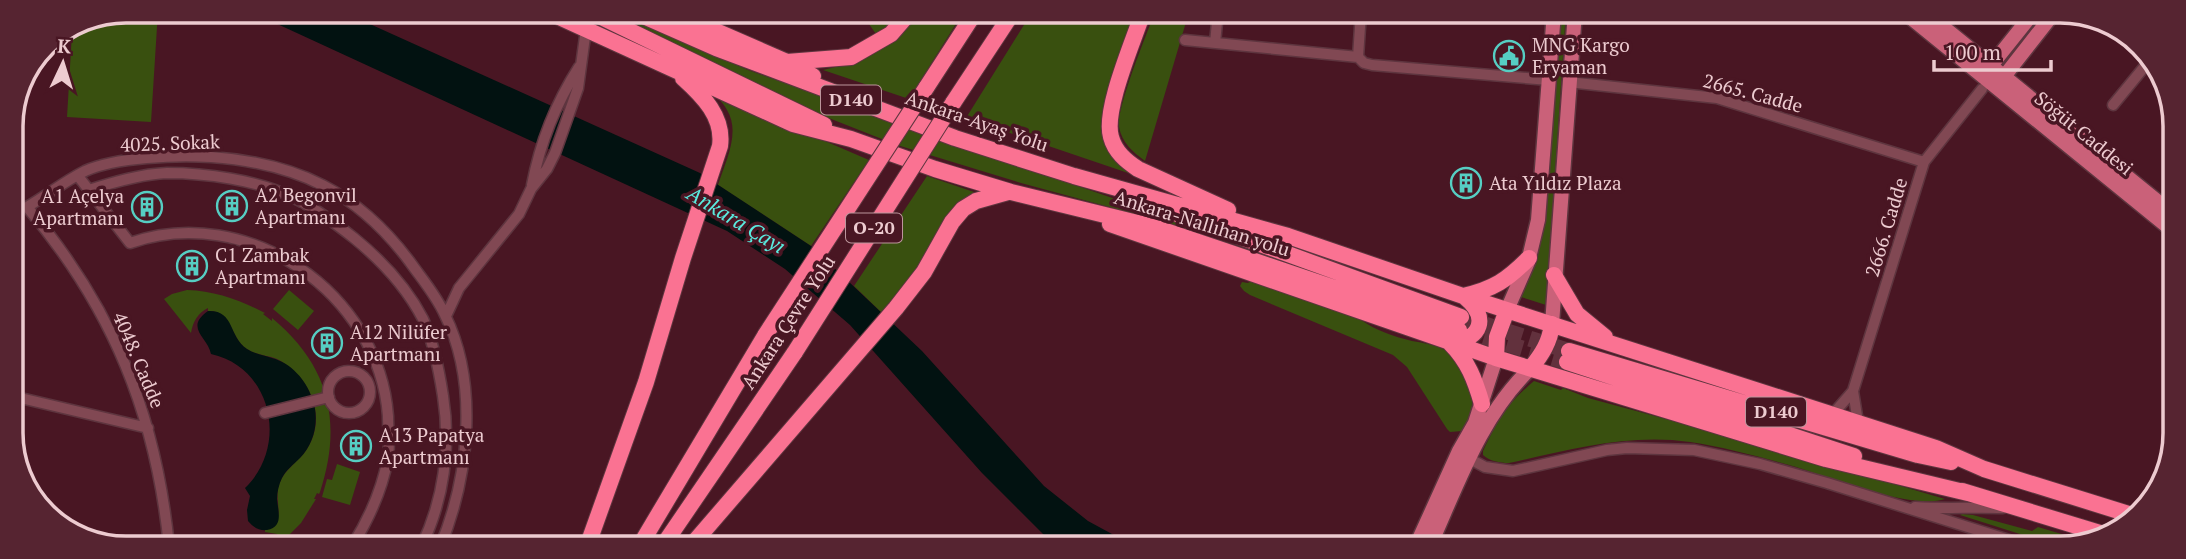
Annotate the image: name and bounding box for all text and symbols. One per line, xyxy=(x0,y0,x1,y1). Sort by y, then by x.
north arrow xyxy=(28,28,98,98)
scale bar xyxy=(1934,28,2051,72)
place label: MNG Kargo Eryaman xyxy=(1532,32,1630,79)
text: K xyxy=(57,33,72,59)
text: 100 m xyxy=(1944,38,2001,66)
public building icon: MNG Kargo Eryaman xyxy=(1492,39,1526,73)
street label: 2665. Cadde xyxy=(1701,67,1806,118)
street label: Ankara-Ayaş Yolu xyxy=(902,84,1052,157)
street label: Söğüt Caddesi xyxy=(2030,85,2139,180)
road number: D140 xyxy=(821,86,881,114)
street label: 4025. Sokak xyxy=(120,128,220,157)
building icon: Ata Yıldız Plaza xyxy=(1449,166,1483,200)
place label: Ata Yıldız Plaza xyxy=(1489,170,1622,195)
street label: 2666. Cadde xyxy=(1859,174,1912,279)
water label: Ankara Çayı xyxy=(680,178,791,260)
place label: A2 Begonvil Apartmanı xyxy=(255,182,357,229)
place label: A1 Açelya Apartmanı xyxy=(33,183,124,230)
street label: Ankara-Nallıhan yolu xyxy=(1111,184,1293,261)
building icon: A2 Begonvil Apartmanı xyxy=(215,189,249,223)
building icon: A1 Açelya Apartmanı xyxy=(130,190,164,224)
road number: O-20 xyxy=(846,213,902,242)
place label: C1 Zambak Apartmanı xyxy=(215,242,310,289)
building icon: C1 Zambak Apartmanı xyxy=(175,249,209,283)
street label: Ankara Çevre Yolu xyxy=(735,250,840,393)
street label: 4048. Cadde xyxy=(108,308,171,412)
place label: A12 Nilüfer Apartmanı xyxy=(350,319,448,366)
building icon: A12 Nilüfer Apartmanı xyxy=(310,326,344,360)
road number: D140 xyxy=(1746,398,1806,426)
place label: A13 Papatya Apartmanı xyxy=(379,422,485,469)
building icon: A13 Papatya Apartmanı xyxy=(339,429,373,463)

